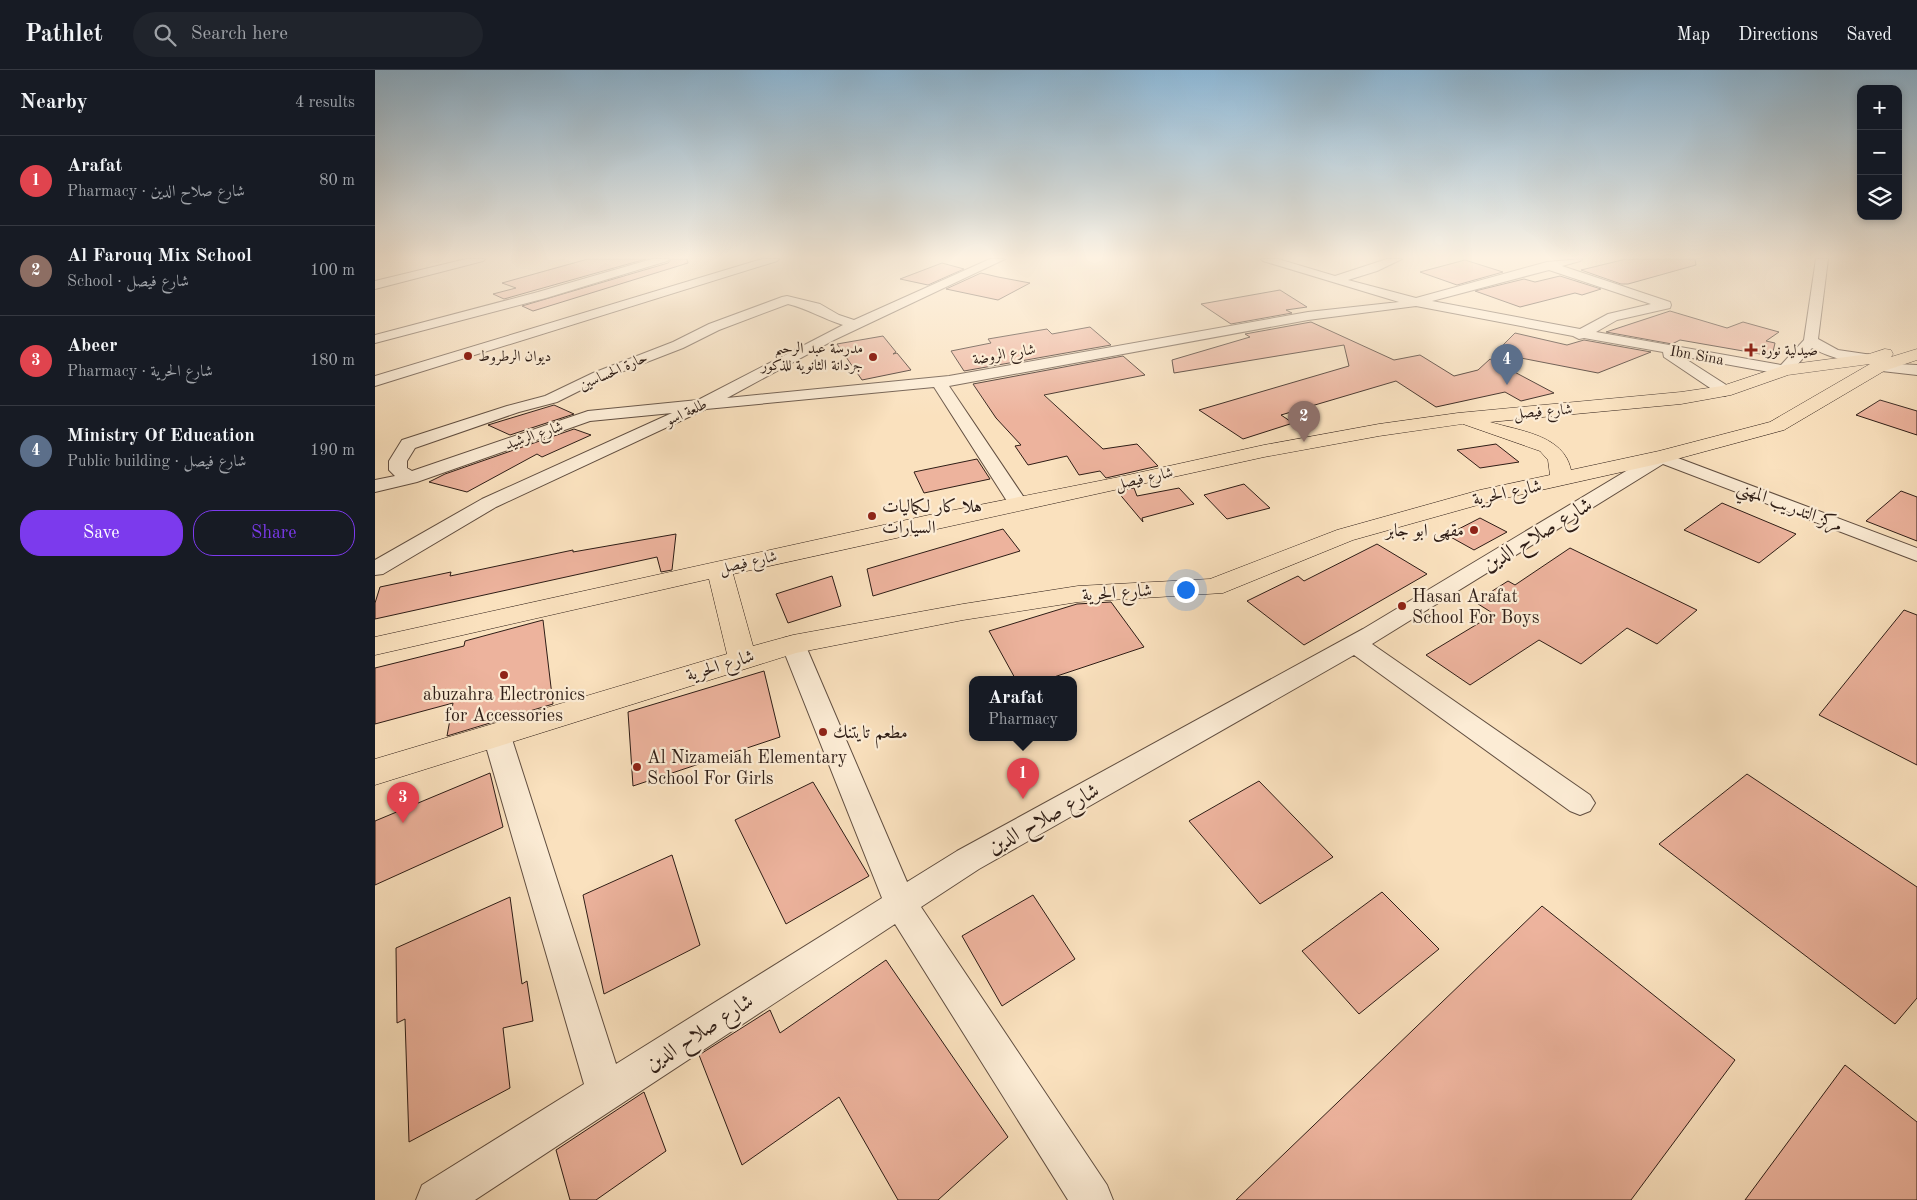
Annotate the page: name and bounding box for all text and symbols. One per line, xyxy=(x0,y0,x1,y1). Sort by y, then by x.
search box xyxy=(133,12,483,57)
icon: search xyxy=(151,21,179,49)
text: Pathlet xyxy=(25,23,103,47)
text: Search here xyxy=(191,25,288,44)
text: Map xyxy=(1677,26,1710,44)
text: Directions xyxy=(1738,26,1818,44)
text: Saved xyxy=(1846,26,1892,44)
map controls xyxy=(1857,85,1902,220)
button: + xyxy=(1857,85,1902,130)
text: Nearby xyxy=(20,92,88,113)
text: 4 results xyxy=(295,95,355,111)
button: − xyxy=(1857,130,1902,175)
text: Arafat xyxy=(67,157,122,176)
text: 1 xyxy=(31,173,41,189)
text: 80 m xyxy=(319,173,355,189)
button: layers xyxy=(1857,175,1902,220)
text: Pharmacy · شارع صلاح الدين xyxy=(67,184,245,200)
text: Al Farouq Mix School xyxy=(67,247,252,266)
text: 2 xyxy=(31,263,41,279)
text: 100 m xyxy=(310,263,355,279)
text: School · شارع فيصل xyxy=(67,274,189,290)
text: Abeer xyxy=(67,337,118,356)
place label: مدرسة عبد الرحيم جردانة الثانوية للذكور xyxy=(759,341,863,374)
street label: شارع الروضة xyxy=(972,342,1037,372)
pin: 4 xyxy=(1491,344,1523,385)
street label: Ibn Sina xyxy=(1668,344,1726,369)
marker: صيدلية نورة xyxy=(1745,344,1757,356)
place label: صيدلية نورة xyxy=(1761,344,1818,359)
place label: ديوان الرطروط xyxy=(478,349,551,366)
marker: ديوان الرطروط xyxy=(462,350,474,362)
street label: حارة الحساسين xyxy=(577,351,650,394)
marker: مدرسة عبد الرحيم جردانة الثانوية للذكور xyxy=(867,351,879,363)
text: 3 xyxy=(31,353,41,369)
text: 180 m xyxy=(310,353,355,369)
text: Pharmacy · شارع الحرية xyxy=(67,364,213,380)
street label: طلعة اسو xyxy=(662,397,710,430)
pin: 2 xyxy=(1288,401,1320,442)
street label: شارع فيصل xyxy=(1513,402,1573,427)
street label: شارع الرشيد xyxy=(503,419,567,457)
text: Ministry Of Education xyxy=(67,427,255,446)
text: 4 xyxy=(31,443,41,459)
text: 190 m xyxy=(310,443,355,459)
text: Public building · شارع فيصل xyxy=(67,454,246,470)
street label: شارع فيصل xyxy=(1114,466,1176,497)
street label: شارع الحرية xyxy=(1471,477,1544,514)
street label: مركز التدريب المهني xyxy=(1732,477,1845,542)
street label: شارع صلاح الدين xyxy=(1479,494,1600,582)
place label: هلا كار لكماليات السيارات xyxy=(882,497,982,538)
button: Save xyxy=(20,510,183,556)
button: Share xyxy=(193,510,355,556)
marker: هلا كار لكماليات السيارات xyxy=(866,510,878,522)
place label: مقهى ابو جابر xyxy=(1383,522,1464,542)
marker: مقهى ابو جابر xyxy=(1468,524,1480,536)
street label: شارع فيصل xyxy=(718,550,780,581)
your location xyxy=(1173,577,1199,603)
street label: شارع الحرية xyxy=(1081,582,1153,609)
place label: Hasan Arafat School For Boys xyxy=(1412,588,1540,627)
marker: Hasan Arafat School For Boys xyxy=(1396,600,1408,612)
street label: شارع الحرية xyxy=(684,647,758,690)
marker: abuzahra Electronics for Accessories xyxy=(498,669,510,681)
popup xyxy=(969,676,1077,741)
place label: abuzahra Electronics for Accessories xyxy=(423,686,585,725)
text: Arafat xyxy=(988,689,1043,708)
text: Pharmacy xyxy=(988,712,1058,728)
place label: مطعم تايتنك xyxy=(833,724,908,749)
marker: مطعم تايتنك xyxy=(817,726,829,738)
place label: Al Nizameiah Elementary School For Girls xyxy=(647,749,848,788)
pin: 1 xyxy=(1007,758,1039,799)
marker: Al Nizameiah Elementary School For Girls xyxy=(631,761,643,773)
street label: شارع صلاح الدين xyxy=(984,780,1106,865)
pin: 3 xyxy=(387,782,419,823)
street label: شارع صلاح الدين xyxy=(642,991,761,1082)

